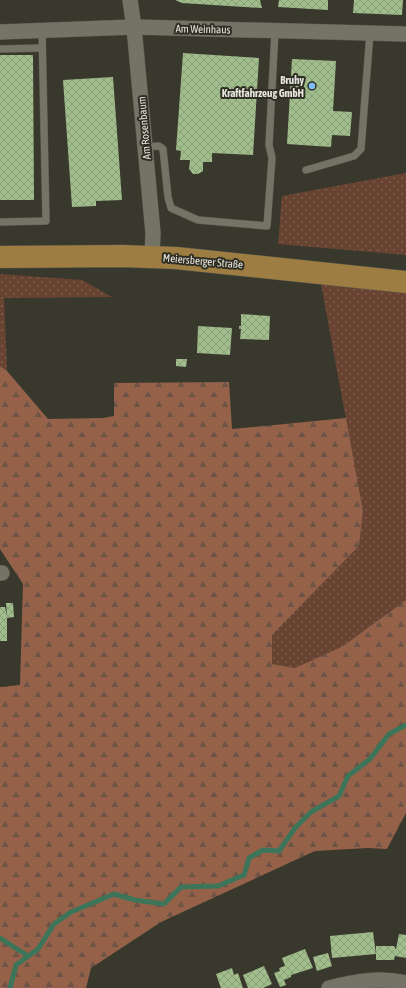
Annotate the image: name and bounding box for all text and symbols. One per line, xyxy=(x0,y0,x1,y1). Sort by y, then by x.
street label: Am Weinhaus xyxy=(175,23,231,35)
place label: Bruhy Kraftfahrzeug GmbH xyxy=(222,74,304,99)
marker: Bruhy Kraftfahrzeug GmbH xyxy=(307,81,317,91)
street label: Am Rosenbaum xyxy=(135,96,153,160)
street label: Meiersberger Straße xyxy=(162,252,244,270)

